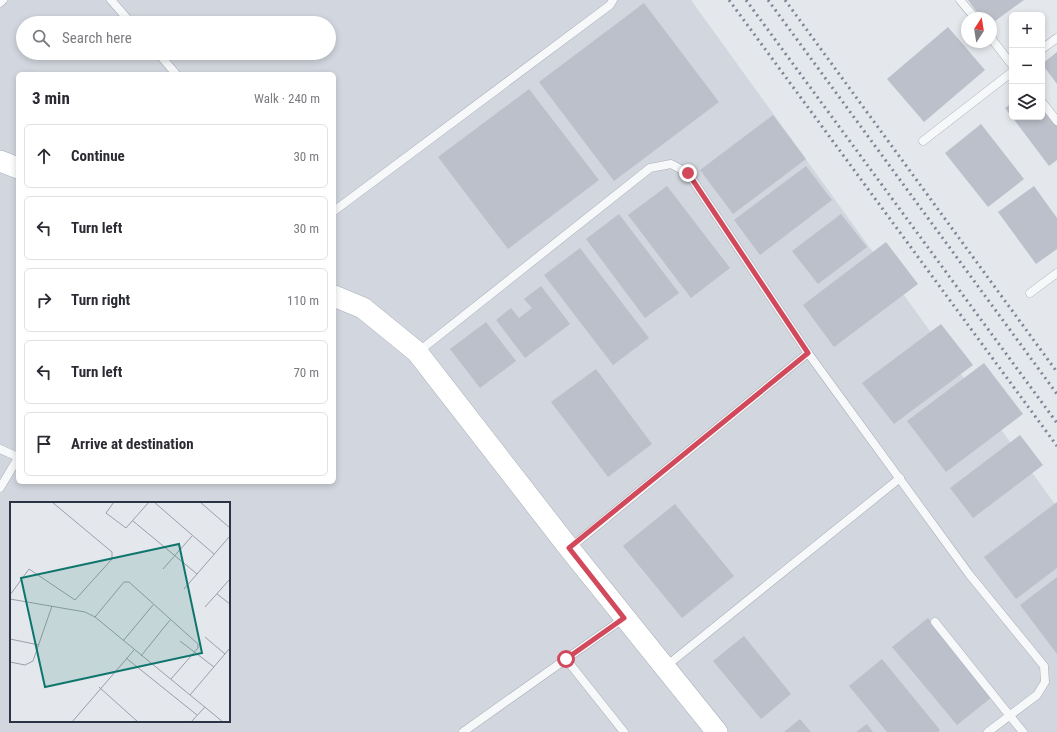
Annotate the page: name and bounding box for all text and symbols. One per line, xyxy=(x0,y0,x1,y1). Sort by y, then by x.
north arrow xyxy=(961,12,997,48)
map controls xyxy=(1009,12,1045,120)
button: + xyxy=(1009,12,1045,48)
search box xyxy=(16,16,336,60)
icon: search xyxy=(30,27,52,49)
text: Search here xyxy=(62,29,132,47)
button: − xyxy=(1009,48,1045,84)
button: layers xyxy=(1009,84,1045,120)
text: 3 min xyxy=(32,88,70,108)
text: Walk · 240 m xyxy=(254,91,320,106)
icon: ahead xyxy=(33,145,55,167)
text: Continue xyxy=(71,147,125,165)
text: 30 m xyxy=(293,149,319,164)
route end xyxy=(679,164,697,182)
icon: left xyxy=(33,217,55,239)
text: Turn left xyxy=(71,219,122,237)
text: 30 m xyxy=(293,221,319,236)
icon: right xyxy=(33,289,55,311)
text: Turn right xyxy=(71,291,130,309)
text: 110 m xyxy=(287,293,319,308)
icon: left xyxy=(33,361,55,383)
text: Turn left xyxy=(71,363,122,381)
text: 70 m xyxy=(293,365,319,380)
icon: arrive xyxy=(33,433,55,455)
text: Arrive at destination xyxy=(71,435,194,453)
inset map xyxy=(10,502,230,722)
route start xyxy=(557,650,575,668)

